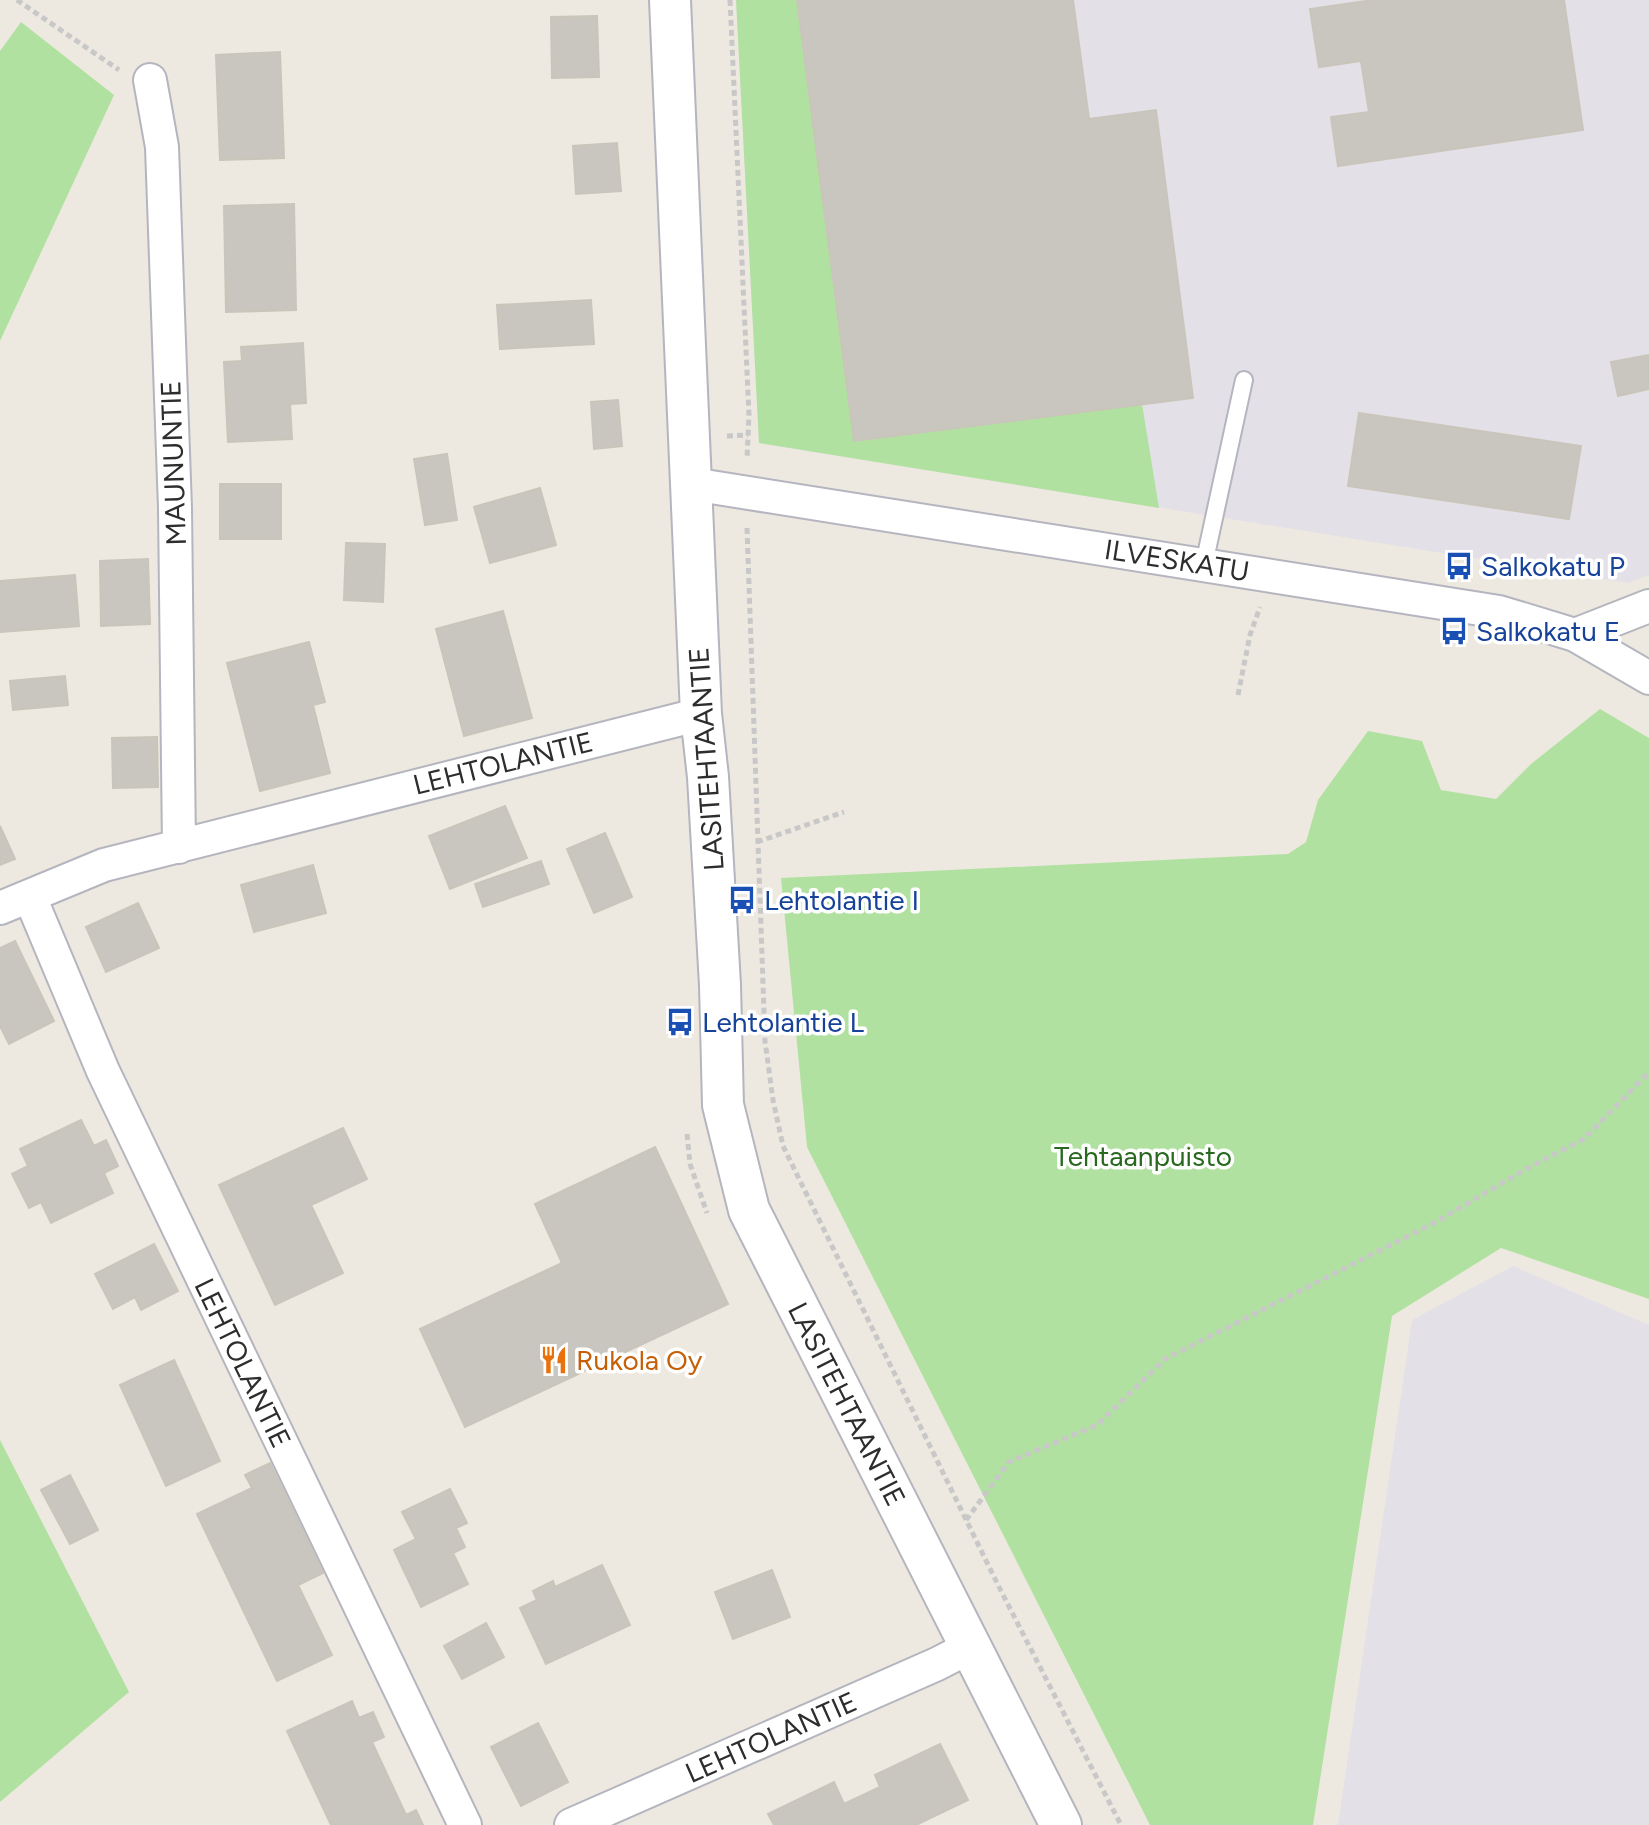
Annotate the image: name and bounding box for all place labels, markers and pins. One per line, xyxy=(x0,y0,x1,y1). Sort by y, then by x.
place label: Salkokatu P xyxy=(1481,549,1625,583)
bus stop icon: Salkokatu P xyxy=(1444,551,1474,581)
place label: Salkokatu E xyxy=(1476,614,1620,648)
bus stop icon: Salkokatu E xyxy=(1439,616,1469,646)
place label: Lehtolantie I xyxy=(764,883,919,917)
bus stop icon: Lehtolantie I xyxy=(727,885,757,915)
place label: Lehtolantie L xyxy=(702,1005,865,1039)
bus stop icon: Lehtolantie L xyxy=(665,1007,695,1037)
place label: Rukola Oy xyxy=(576,1343,703,1377)
restaurant icon: Rukola Oy xyxy=(539,1345,569,1375)

